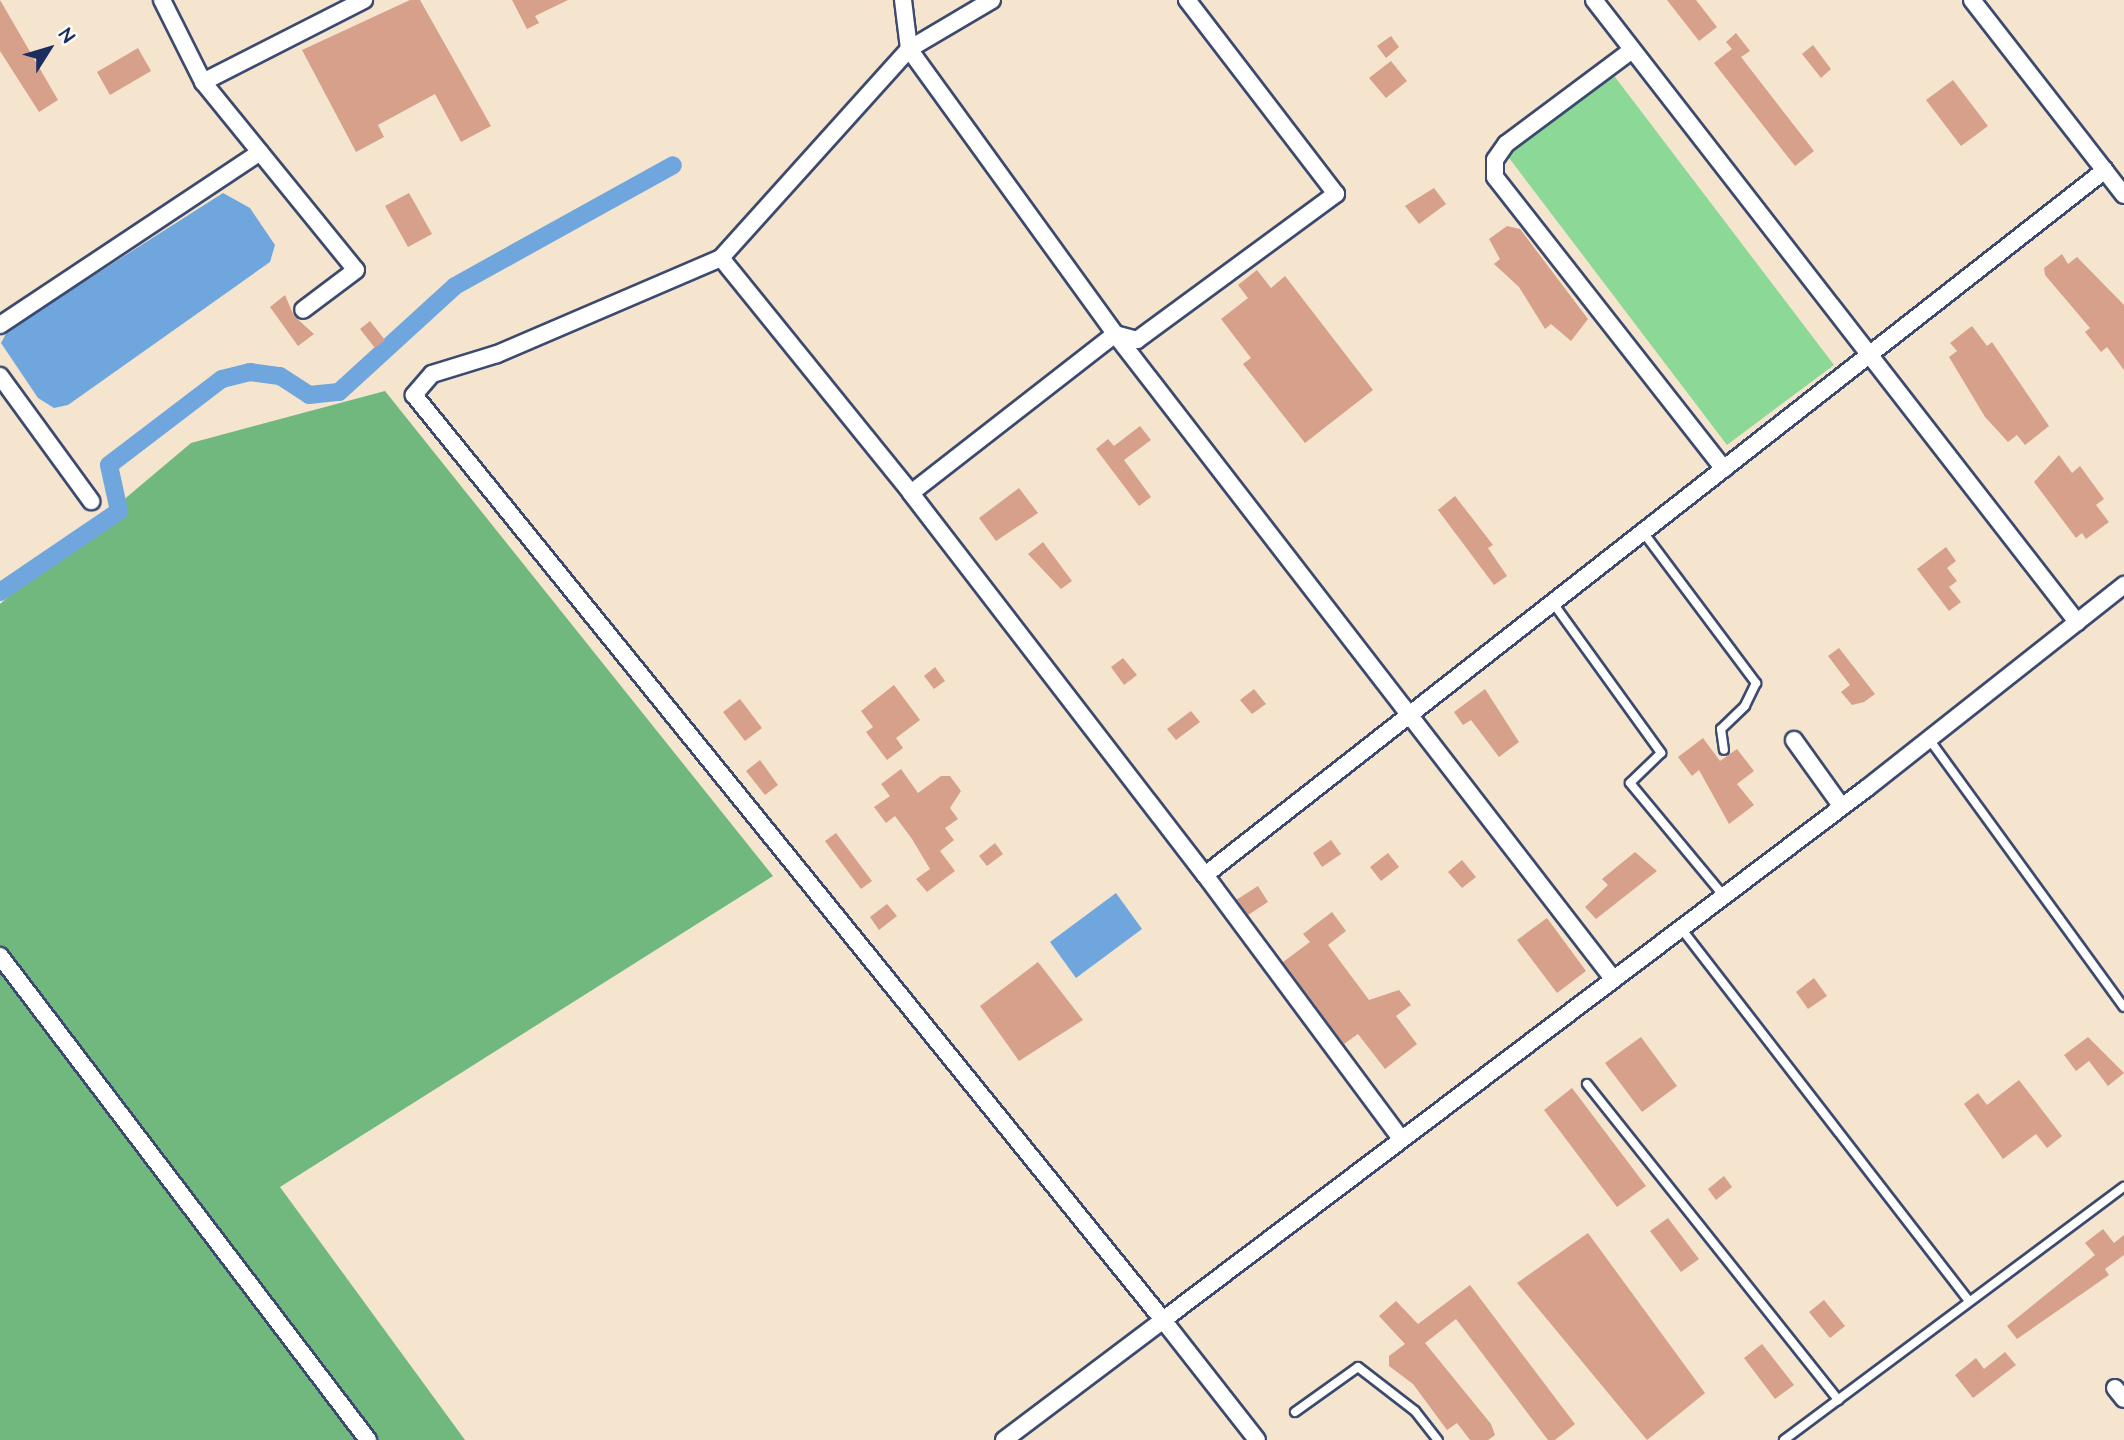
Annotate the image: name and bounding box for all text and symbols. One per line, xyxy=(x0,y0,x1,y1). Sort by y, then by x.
north arrow xyxy=(14,14,84,84)
text: N xyxy=(52,23,81,49)

